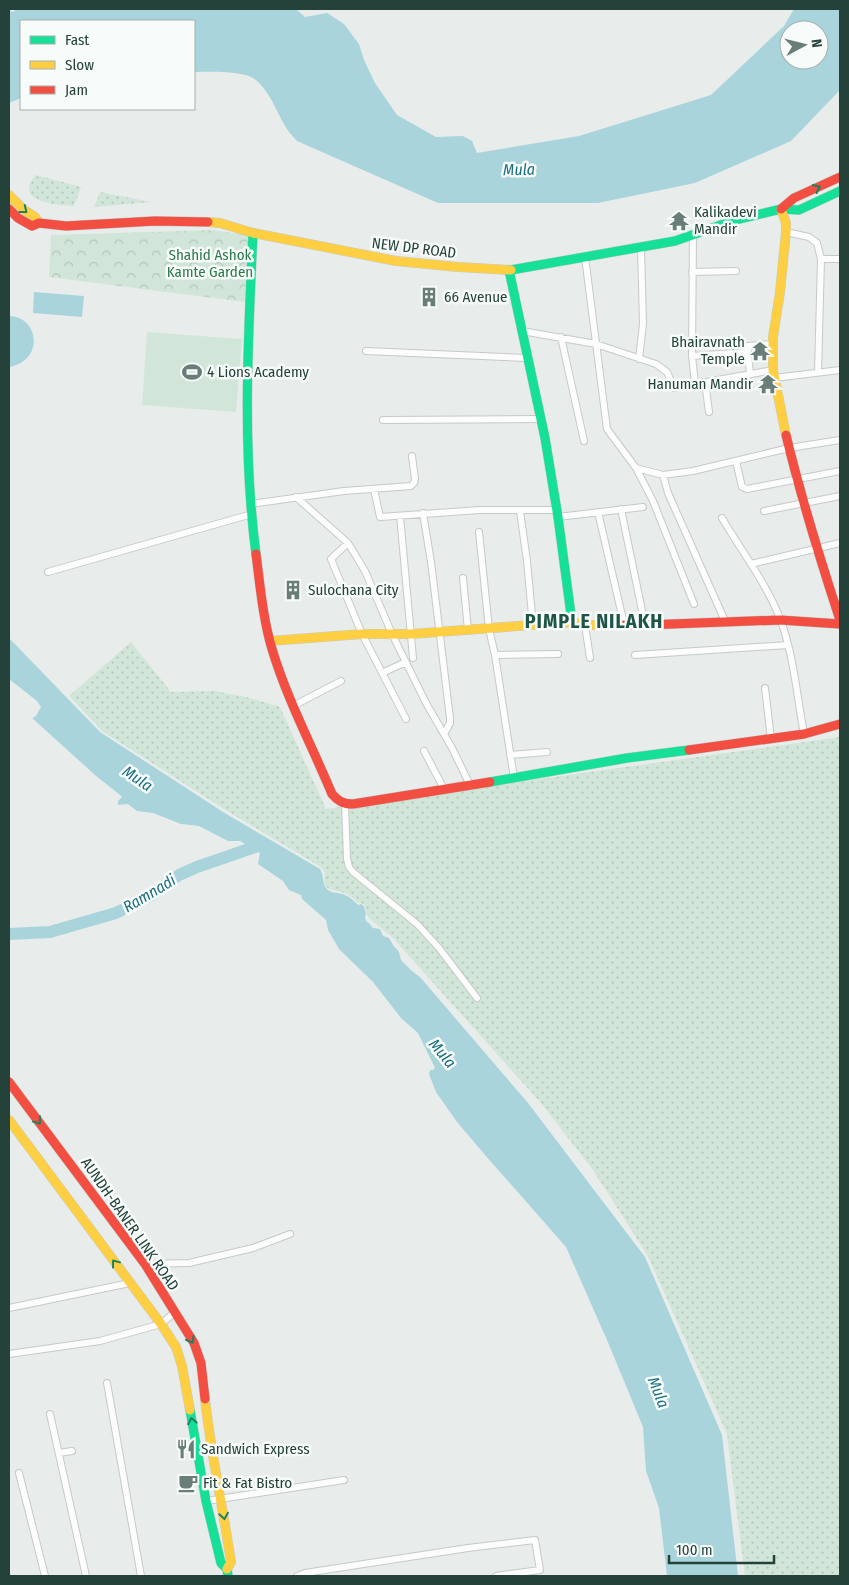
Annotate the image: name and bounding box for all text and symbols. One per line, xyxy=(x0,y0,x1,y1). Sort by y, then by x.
legend xyxy=(20,20,195,110)
north arrow xyxy=(779,20,829,70)
text: Fast xyxy=(65,31,89,49)
text: N xyxy=(807,38,825,49)
text: Slow xyxy=(65,56,94,74)
text: Jam xyxy=(65,81,88,99)
water label: Mula xyxy=(503,160,535,179)
one-way arrow xyxy=(812,183,821,194)
place label: Kalikadevi Mandir xyxy=(694,203,757,238)
one-way arrow xyxy=(18,204,27,212)
temple icon: Kalikadevi Mandir xyxy=(668,210,690,232)
street label: NEW DP ROAD xyxy=(371,234,457,262)
park label: Shahid Ashok Kamte Garden xyxy=(167,246,253,281)
building icon: 66 Avenue xyxy=(418,286,440,308)
place label: 66 Avenue xyxy=(444,288,507,306)
place label: Bhairavnath Temple xyxy=(671,333,745,368)
temple icon: Bhairavnath Temple xyxy=(749,340,771,362)
sports icon: 4 Lions Academy xyxy=(181,361,203,383)
place label: 4 Lions Academy xyxy=(207,363,309,381)
temple icon: Hanuman Mandir xyxy=(757,373,779,395)
place label: Hanuman Mandir xyxy=(648,375,754,393)
building icon: Sulochana City xyxy=(282,579,304,601)
place label: Sulochana City xyxy=(308,581,399,599)
district label: PIMPLE NILAKH xyxy=(525,609,663,633)
water label: Mula xyxy=(119,762,156,795)
water label: Ramnadi xyxy=(119,870,179,917)
water label: Mula xyxy=(425,1035,460,1072)
one-way arrow xyxy=(32,1115,41,1125)
street label: AUNDH-BANER LINK ROAD xyxy=(77,1154,183,1294)
one-way arrow xyxy=(113,1260,121,1269)
one-way arrow xyxy=(185,1335,195,1344)
water label: Mula xyxy=(644,1374,673,1411)
one-way arrow xyxy=(187,1417,197,1426)
restaurant icon: Sandwich Express xyxy=(175,1438,197,1460)
place label: Sandwich Express xyxy=(201,1440,310,1458)
cafe icon: Fit & Fat Bistro xyxy=(177,1472,199,1494)
place label: Fit & Fat Bistro xyxy=(203,1474,292,1492)
one-way arrow xyxy=(218,1512,228,1521)
scale bar xyxy=(669,1532,774,1564)
text: 100 m xyxy=(676,1541,713,1559)

